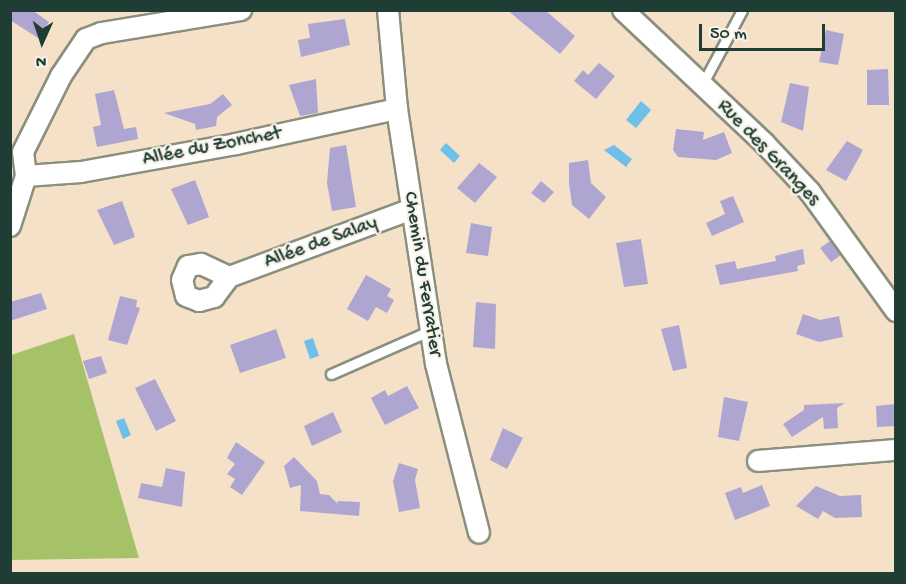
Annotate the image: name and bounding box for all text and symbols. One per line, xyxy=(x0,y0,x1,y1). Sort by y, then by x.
north arrow xyxy=(12,12,72,72)
scale bar xyxy=(702,12,828,50)
text: 50 m xyxy=(710,24,747,45)
text: N xyxy=(35,51,47,70)
street label: Rue des Granges xyxy=(711,95,825,211)
street label: Allée du Zonchet xyxy=(141,122,283,172)
street label: Chemin du Ferratier xyxy=(397,190,447,358)
street label: Allée de Salay xyxy=(261,211,381,275)

